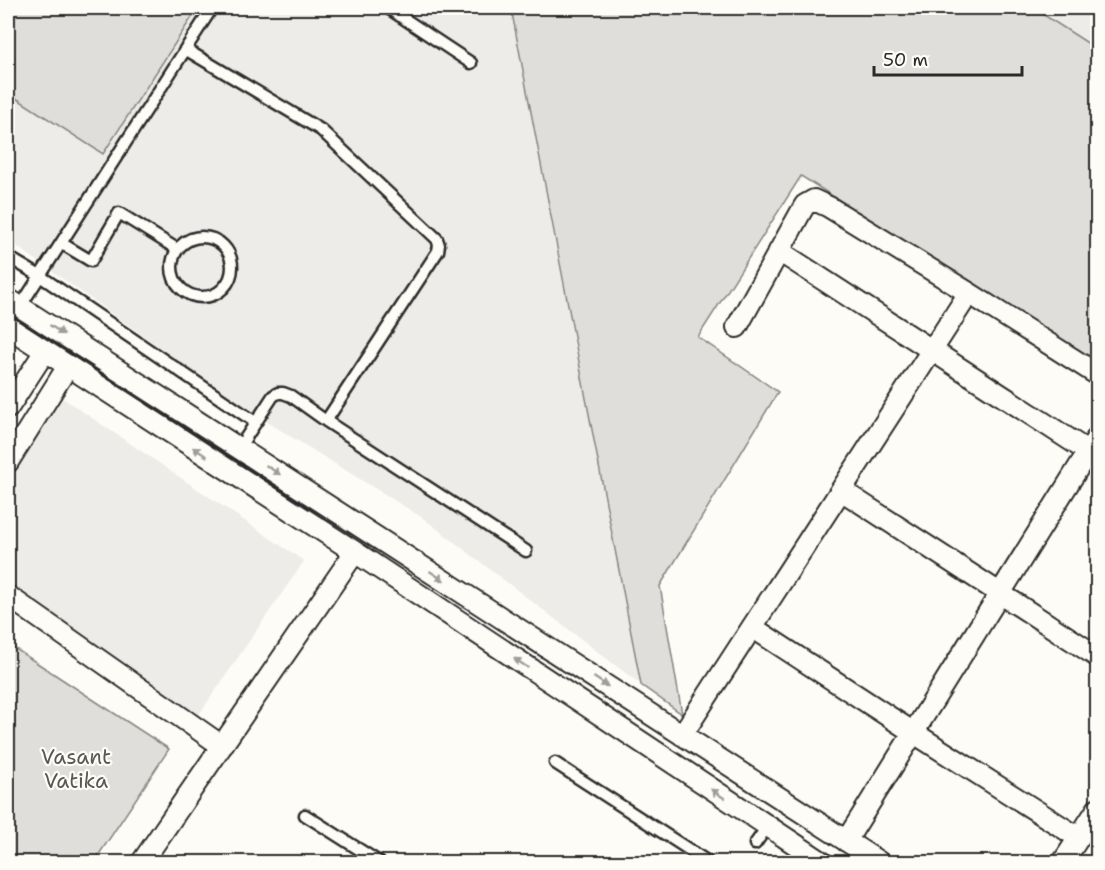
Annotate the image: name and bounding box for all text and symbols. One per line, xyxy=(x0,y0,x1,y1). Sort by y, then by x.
scale bar xyxy=(874,39,1022,77)
text: 50 m xyxy=(883,48,928,72)
one-way arrow xyxy=(48,325,65,336)
one-way arrow xyxy=(192,447,208,458)
one-way arrow xyxy=(265,465,281,476)
one-way arrow xyxy=(429,571,445,582)
one-way arrow xyxy=(513,657,529,668)
one-way arrow xyxy=(593,677,609,688)
park label: Vasant Vatika xyxy=(41,743,111,795)
one-way arrow xyxy=(710,789,726,800)

